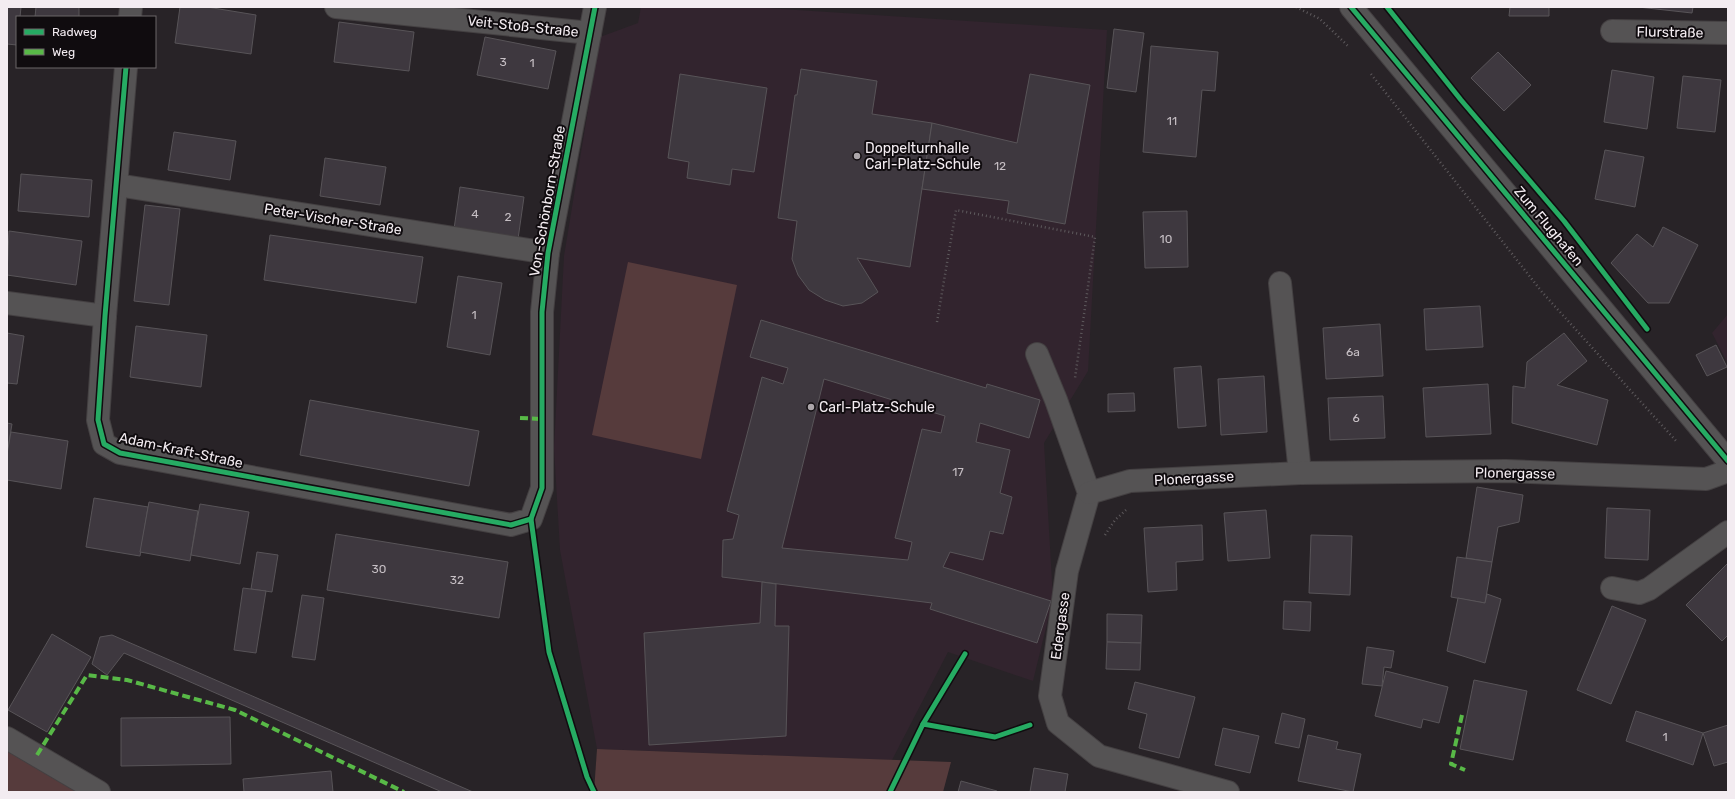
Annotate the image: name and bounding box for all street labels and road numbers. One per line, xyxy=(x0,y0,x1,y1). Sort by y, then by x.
street label: Veit-Stoß-Straße xyxy=(466,12,580,41)
street label: Flurstraße xyxy=(1636,23,1704,42)
street label: Von-Schönborn-Straße xyxy=(526,124,569,278)
street label: Zum Flughafen xyxy=(1510,183,1587,270)
street label: Peter-Vischer-Straße xyxy=(263,200,403,239)
street label: Adam-Kraft-Straße xyxy=(117,429,245,472)
street label: Plonergasse xyxy=(1475,464,1555,483)
street label: Plonergasse xyxy=(1154,468,1235,489)
street label: Edergasse xyxy=(1047,591,1074,661)

